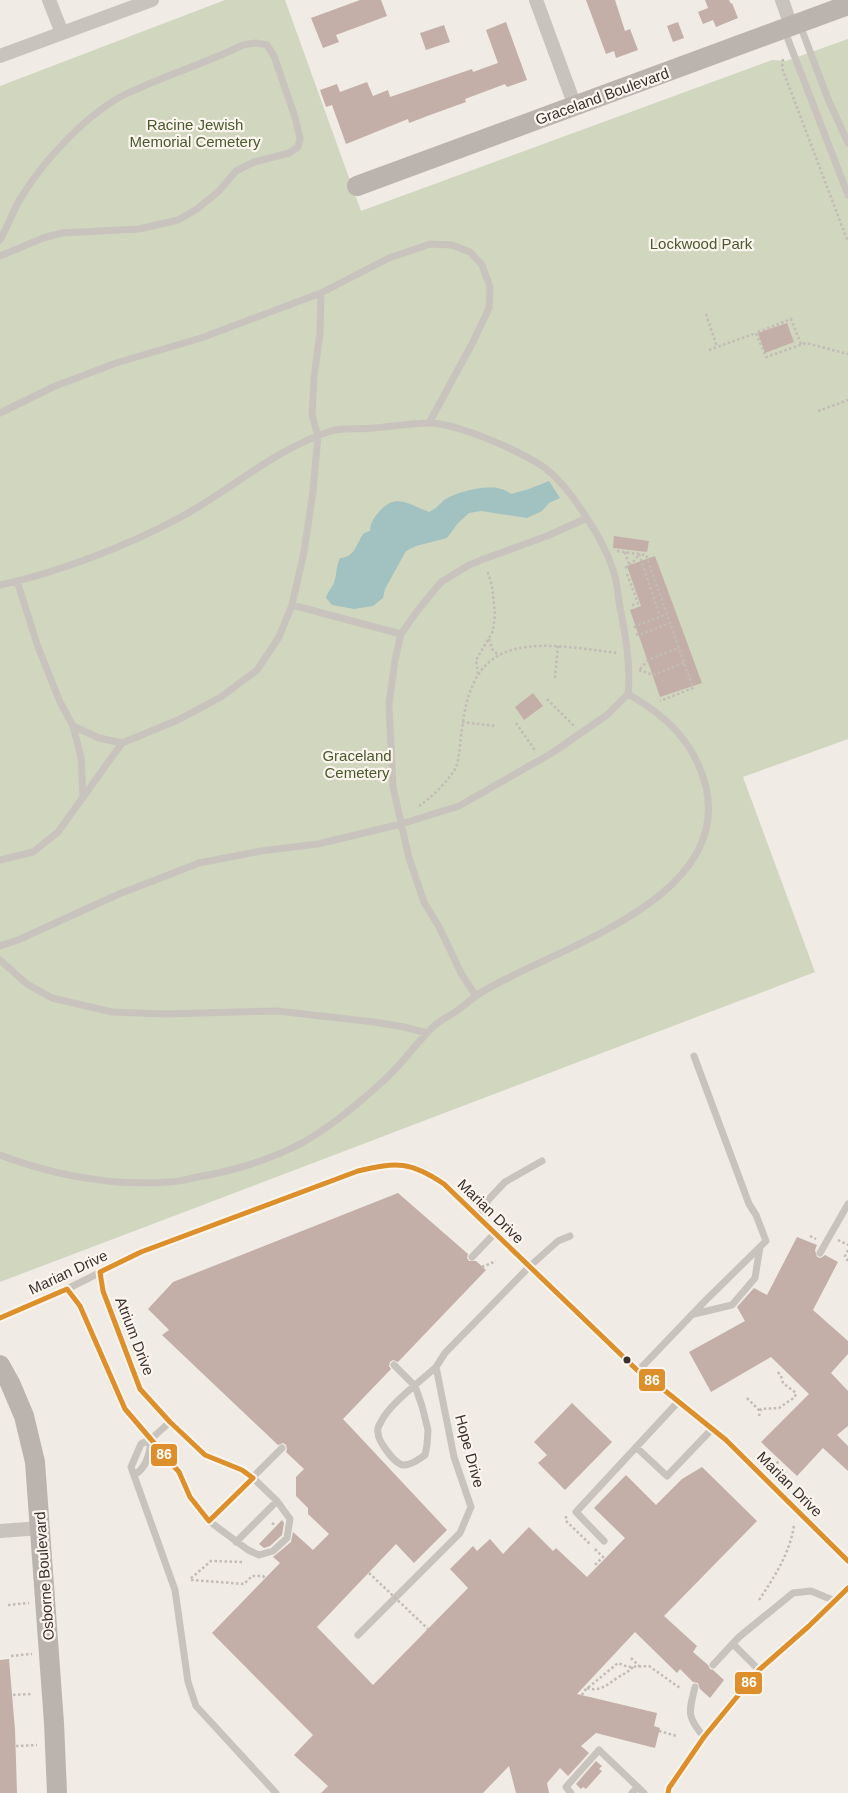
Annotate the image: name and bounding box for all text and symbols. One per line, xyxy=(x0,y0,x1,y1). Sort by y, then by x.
street label: Graceland Boulevard xyxy=(533,64,671,128)
park label: Racine Jewish Memorial Cemetery xyxy=(130,116,261,150)
park label: Lockwood Park xyxy=(650,235,753,252)
park label: Graceland Cemetery xyxy=(322,747,392,781)
street label: Marian Drive xyxy=(455,1175,527,1247)
street label: Marian Drive xyxy=(26,1246,110,1298)
street label: Atrium Drive xyxy=(112,1294,158,1378)
unlabelled marker xyxy=(622,1355,632,1365)
line badge: 86 xyxy=(638,1368,666,1392)
text: 86 xyxy=(644,1372,660,1388)
street label: Hope Drive xyxy=(452,1413,488,1489)
line badge: 86 xyxy=(150,1443,178,1467)
text: 86 xyxy=(156,1446,172,1462)
street label: Marian Drive xyxy=(754,1448,826,1520)
street label: Osborne Boulevard xyxy=(31,1511,57,1641)
line badge: 86 xyxy=(734,1671,763,1695)
text: 86 xyxy=(741,1674,757,1690)

